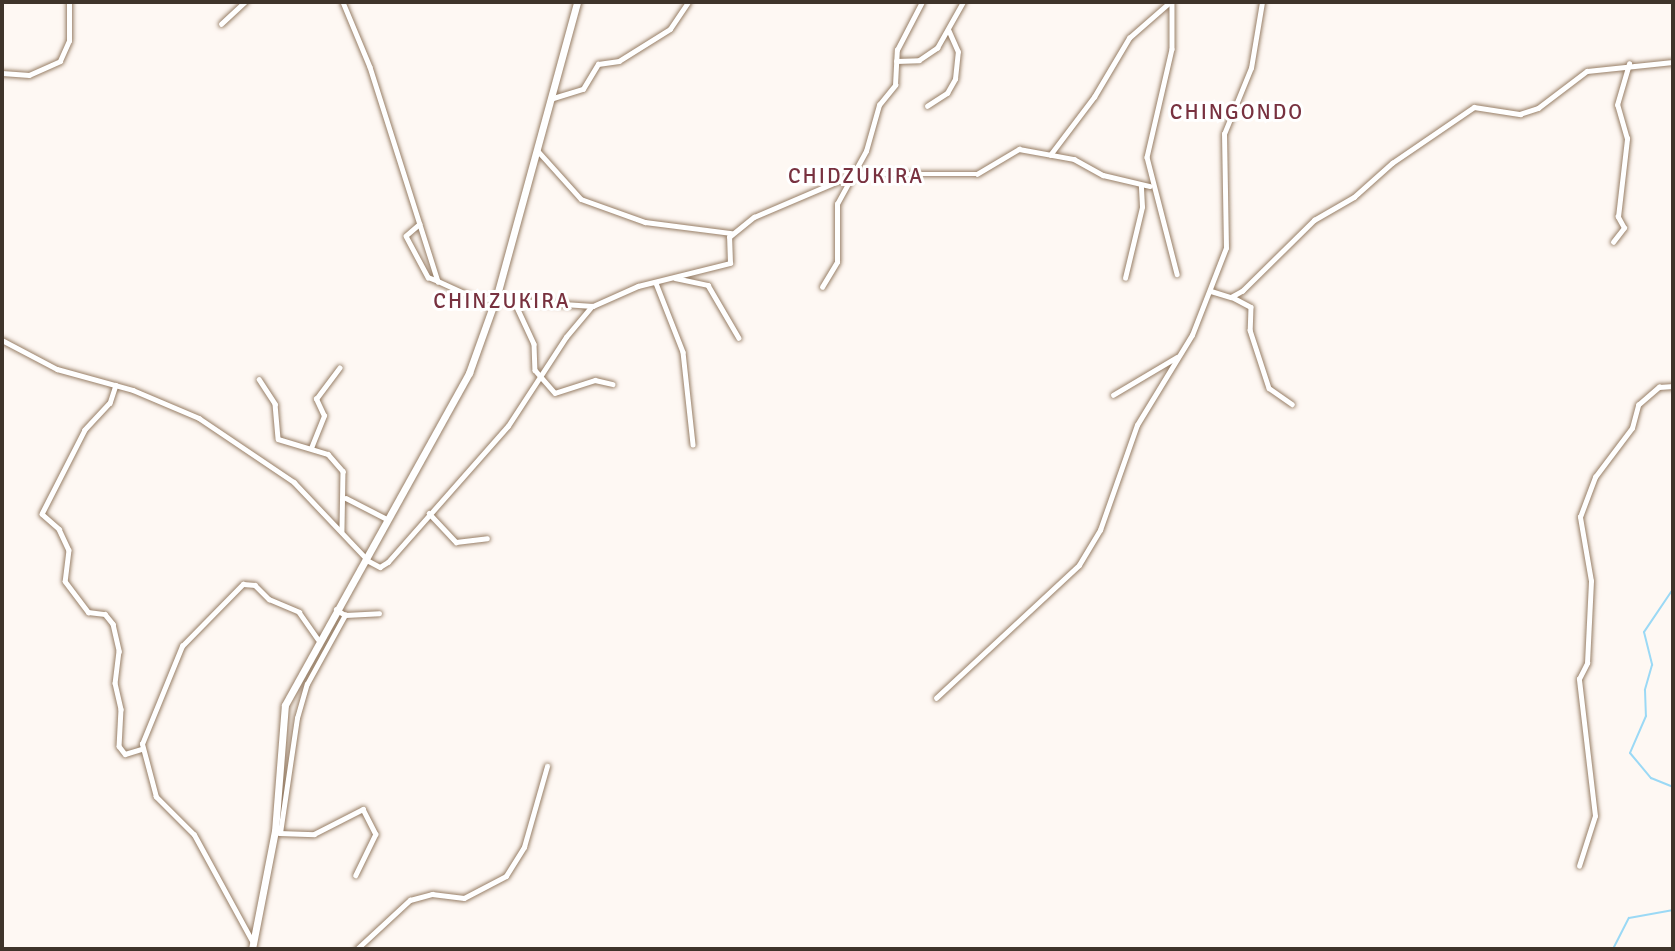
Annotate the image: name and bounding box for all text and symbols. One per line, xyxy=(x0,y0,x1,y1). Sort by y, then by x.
district label: CHINGONDO xyxy=(1171,99,1303,125)
district label: CHIDZUKIRA xyxy=(789,163,923,189)
district label: CHINZUKIRA xyxy=(435,288,569,314)

